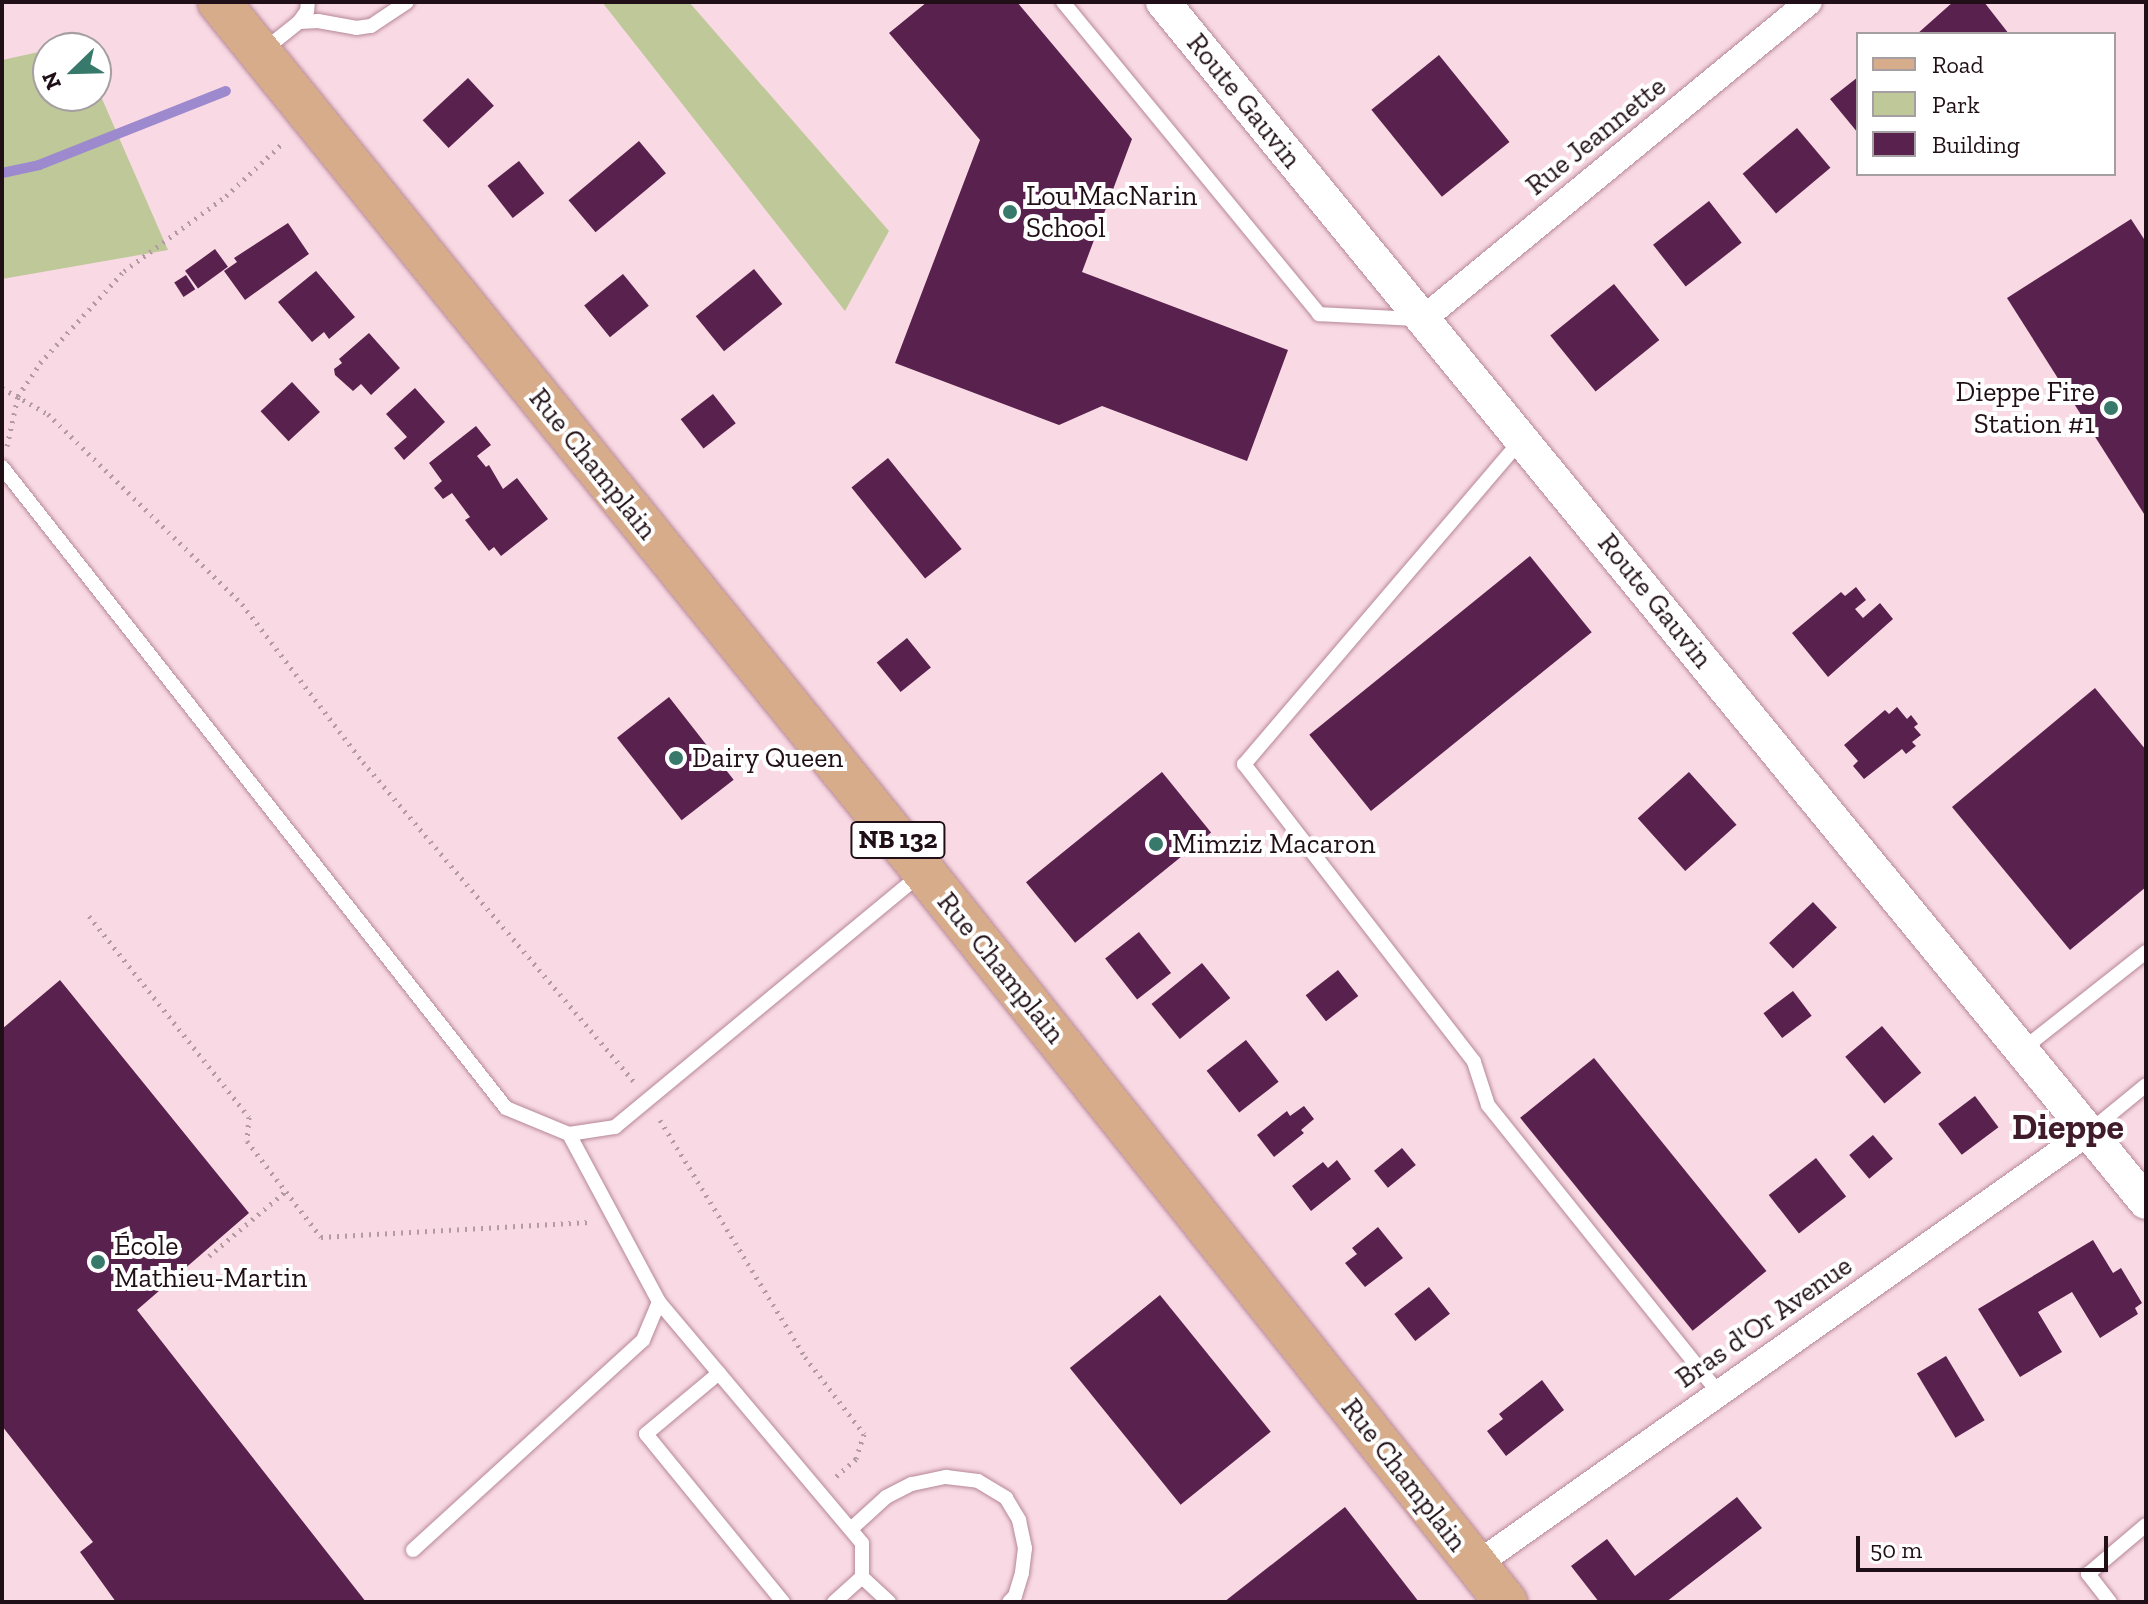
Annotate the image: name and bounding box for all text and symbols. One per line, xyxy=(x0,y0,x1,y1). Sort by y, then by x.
street label: Route Gauvin xyxy=(1180,27,1308,175)
north arrow xyxy=(32,32,112,112)
legend xyxy=(1856,32,2116,176)
text: Road xyxy=(1932,50,1984,79)
text: N xyxy=(36,68,67,94)
street label: Rue Jeannette xyxy=(1519,69,1673,203)
text: Park xyxy=(1932,90,1980,119)
text: Building xyxy=(1932,130,2020,159)
place label: Lou MacNarin School xyxy=(1026,179,1197,245)
marker: Lou MacNarin School xyxy=(1001,203,1019,221)
place label: Dieppe Fire Station #1 xyxy=(1956,375,2095,441)
street label: Rue Champlain xyxy=(522,382,664,546)
marker: Dieppe Fire Station #1 xyxy=(2102,399,2120,417)
street label: Route Gauvin xyxy=(1591,527,1719,675)
place label: Dairy Queen xyxy=(692,741,844,775)
marker: Dairy Queen xyxy=(667,749,685,767)
road number: NB 132 xyxy=(850,818,946,862)
place label: Mimziz Macaron xyxy=(1172,827,1375,861)
marker: Mimziz Macaron xyxy=(1147,835,1165,853)
street label: Rue Champlain xyxy=(930,886,1072,1050)
district label: Dieppe xyxy=(2012,1105,2124,1149)
place label: École Mathieu-Martin xyxy=(114,1229,307,1295)
street label: Bras d'Or Avenue xyxy=(1669,1248,1859,1396)
marker: École Mathieu-Martin xyxy=(89,1253,107,1271)
street label: Rue Champlain xyxy=(1334,1392,1474,1558)
scale bar xyxy=(1860,1520,2112,1570)
text: 50 m xyxy=(1870,1535,1922,1564)

